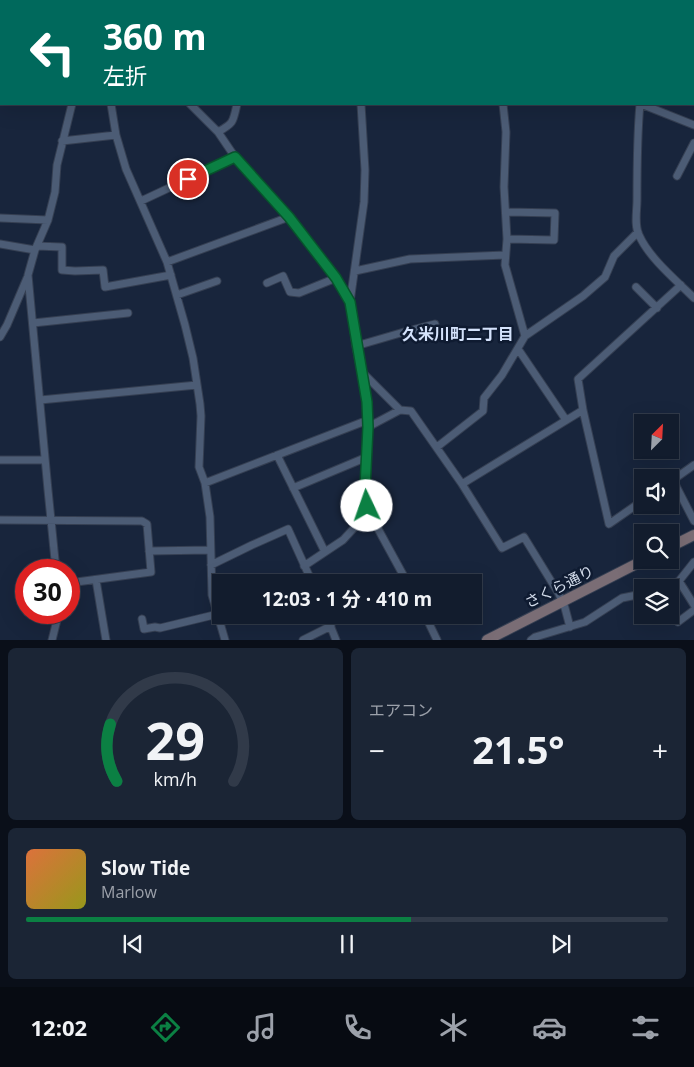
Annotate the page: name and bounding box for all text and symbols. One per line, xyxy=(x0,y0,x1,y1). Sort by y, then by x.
text: 360 m xyxy=(103,13,207,60)
icon: left xyxy=(20,20,85,85)
text: 左折 xyxy=(103,60,147,90)
pin xyxy=(167,158,209,200)
icon: arrive xyxy=(174,165,202,193)
district label: 久米川町二丁目 xyxy=(402,323,514,345)
north arrow xyxy=(634,414,679,459)
map controls xyxy=(634,414,679,624)
button: sound xyxy=(634,469,679,514)
position arrow xyxy=(340,479,392,531)
button: search xyxy=(634,524,679,569)
speed limit sign: 30 xyxy=(15,559,80,624)
street label: さくら通り xyxy=(521,560,597,612)
button: layers xyxy=(634,579,679,624)
text: 12:03 · 1 分 · 410 m xyxy=(262,586,432,612)
text: エアコン xyxy=(369,699,433,721)
text: 29 xyxy=(146,704,205,775)
text: 21.5° xyxy=(472,723,565,775)
text: − xyxy=(369,731,385,769)
text: + xyxy=(652,731,668,769)
text: km/h xyxy=(154,767,197,791)
text: Slow Tide xyxy=(101,855,190,881)
text: Marlow xyxy=(101,881,157,903)
icon: previous xyxy=(119,930,147,958)
icon: pause xyxy=(333,930,361,958)
icon: next xyxy=(547,930,575,958)
icon: directions xyxy=(148,1010,183,1045)
icon: music xyxy=(244,1010,279,1045)
icon: phone xyxy=(340,1010,375,1045)
icon: climate xyxy=(436,1010,471,1045)
icon: car xyxy=(532,1010,567,1045)
icon: filters xyxy=(628,1010,663,1045)
text: 12:02 xyxy=(31,1012,87,1042)

